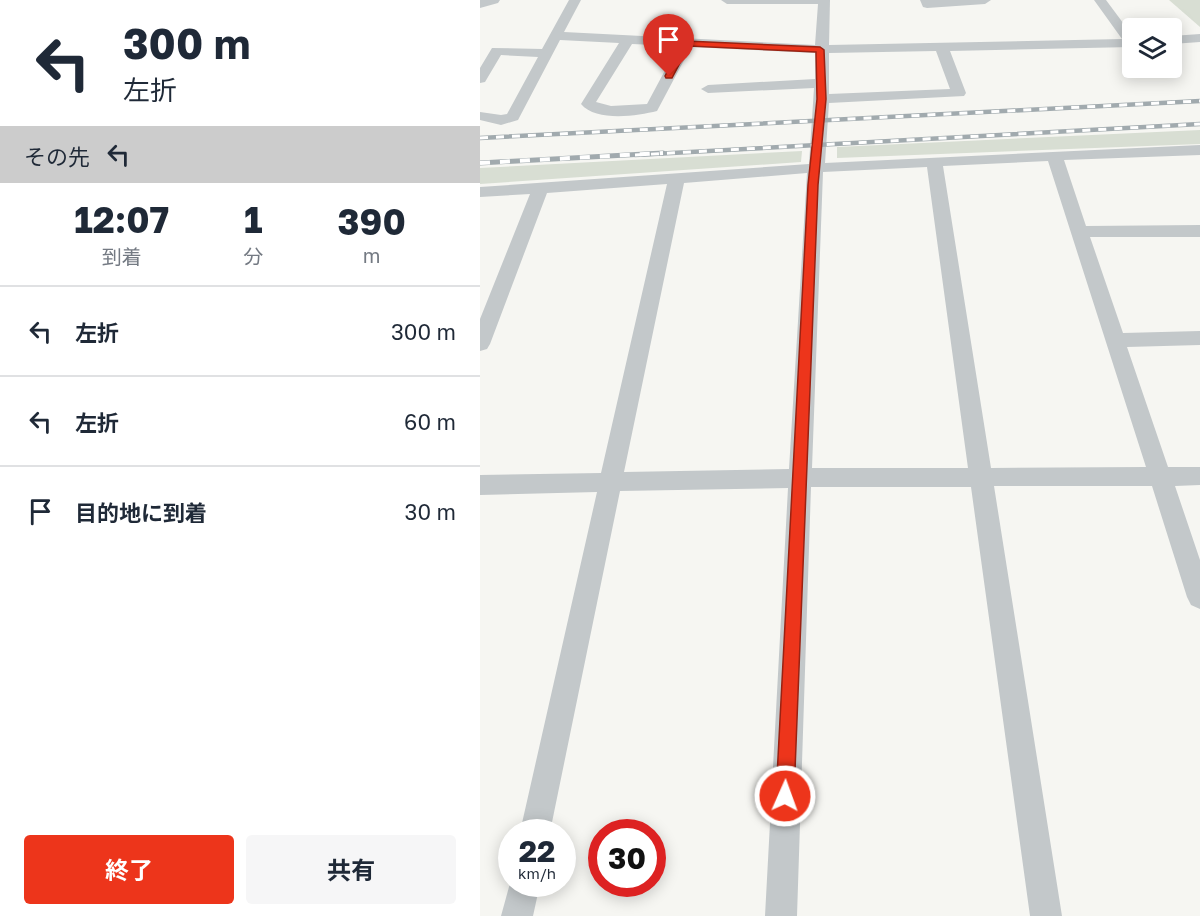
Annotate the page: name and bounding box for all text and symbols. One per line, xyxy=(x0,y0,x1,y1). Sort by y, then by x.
pin xyxy=(643,14,694,76)
text: 300 m xyxy=(123,18,250,68)
map controls xyxy=(1122,18,1182,78)
button: layers xyxy=(1122,18,1182,78)
icon: arrive xyxy=(652,23,685,56)
icon: left xyxy=(24,24,102,102)
text: 左折 xyxy=(123,74,177,106)
icon: left xyxy=(102,138,135,171)
text: その先 xyxy=(24,143,90,170)
text: 12:07 xyxy=(74,198,169,241)
text: 1 xyxy=(244,198,263,241)
text: 390 xyxy=(338,200,406,243)
text: m xyxy=(363,243,381,267)
text: 到着 xyxy=(102,244,142,268)
text: 分 xyxy=(243,244,263,268)
icon: left xyxy=(24,315,57,348)
text: 300 m xyxy=(391,318,456,345)
text: 左折 xyxy=(75,319,119,346)
icon: left xyxy=(24,405,57,438)
text: 60 m xyxy=(404,408,456,435)
text: 左折 xyxy=(75,409,119,436)
icon: arrive xyxy=(24,495,57,528)
text: 30 m xyxy=(405,498,456,525)
text: 目的地に到着 xyxy=(75,499,207,526)
position arrow xyxy=(753,764,817,828)
speed limit sign: 30 xyxy=(588,819,666,897)
text: 22 xyxy=(519,833,555,869)
button: 終了 xyxy=(24,835,234,904)
button: 共有 xyxy=(246,835,456,904)
text: km/h xyxy=(518,864,556,882)

